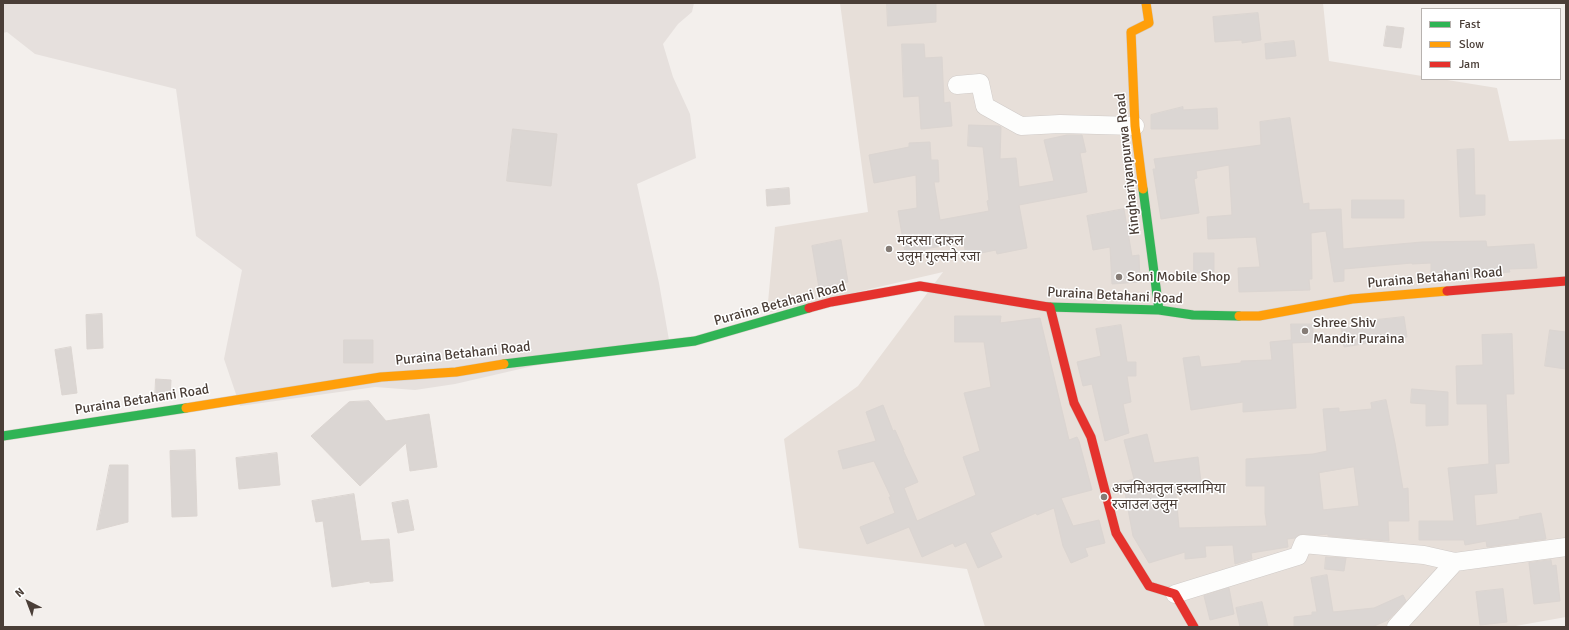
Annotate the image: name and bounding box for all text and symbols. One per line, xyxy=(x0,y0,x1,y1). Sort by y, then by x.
legend xyxy=(1421,8,1561,80)
text: Fast xyxy=(1459,17,1480,32)
text: Slow xyxy=(1459,37,1484,52)
text: Jam xyxy=(1459,57,1480,72)
street label: Kinghariyanpurwa Road xyxy=(1112,92,1144,236)
place label: मदरसा दारुल उलुम गुल्सने रजा xyxy=(897,233,980,266)
marker: मदरसा दारुल उलुम गुल्सने रजा xyxy=(884,244,894,254)
street label: Puraina Betahani Road xyxy=(1367,264,1503,292)
place label: Soni Mobile Shop xyxy=(1127,269,1230,285)
marker: Soni Mobile Shop xyxy=(1114,272,1124,282)
street label: Puraina Betahani Road xyxy=(712,278,848,330)
street label: Puraina Betahani Road xyxy=(1047,284,1183,308)
place label: Shree Shiv Mandir Puraina xyxy=(1313,315,1405,348)
marker: Shree Shiv Mandir Puraina xyxy=(1300,326,1310,336)
street label: Puraina Betahani Road xyxy=(395,339,531,369)
street label: Puraina Betahani Road xyxy=(74,381,210,419)
place label: अजमिअतुल इस्लामिया रजाउल उलुम xyxy=(1112,481,1226,514)
marker: अजमिअतुल इस्लामिया रजाउल उलुम xyxy=(1099,492,1109,502)
north arrow xyxy=(8,582,48,622)
text: N xyxy=(12,585,27,600)

